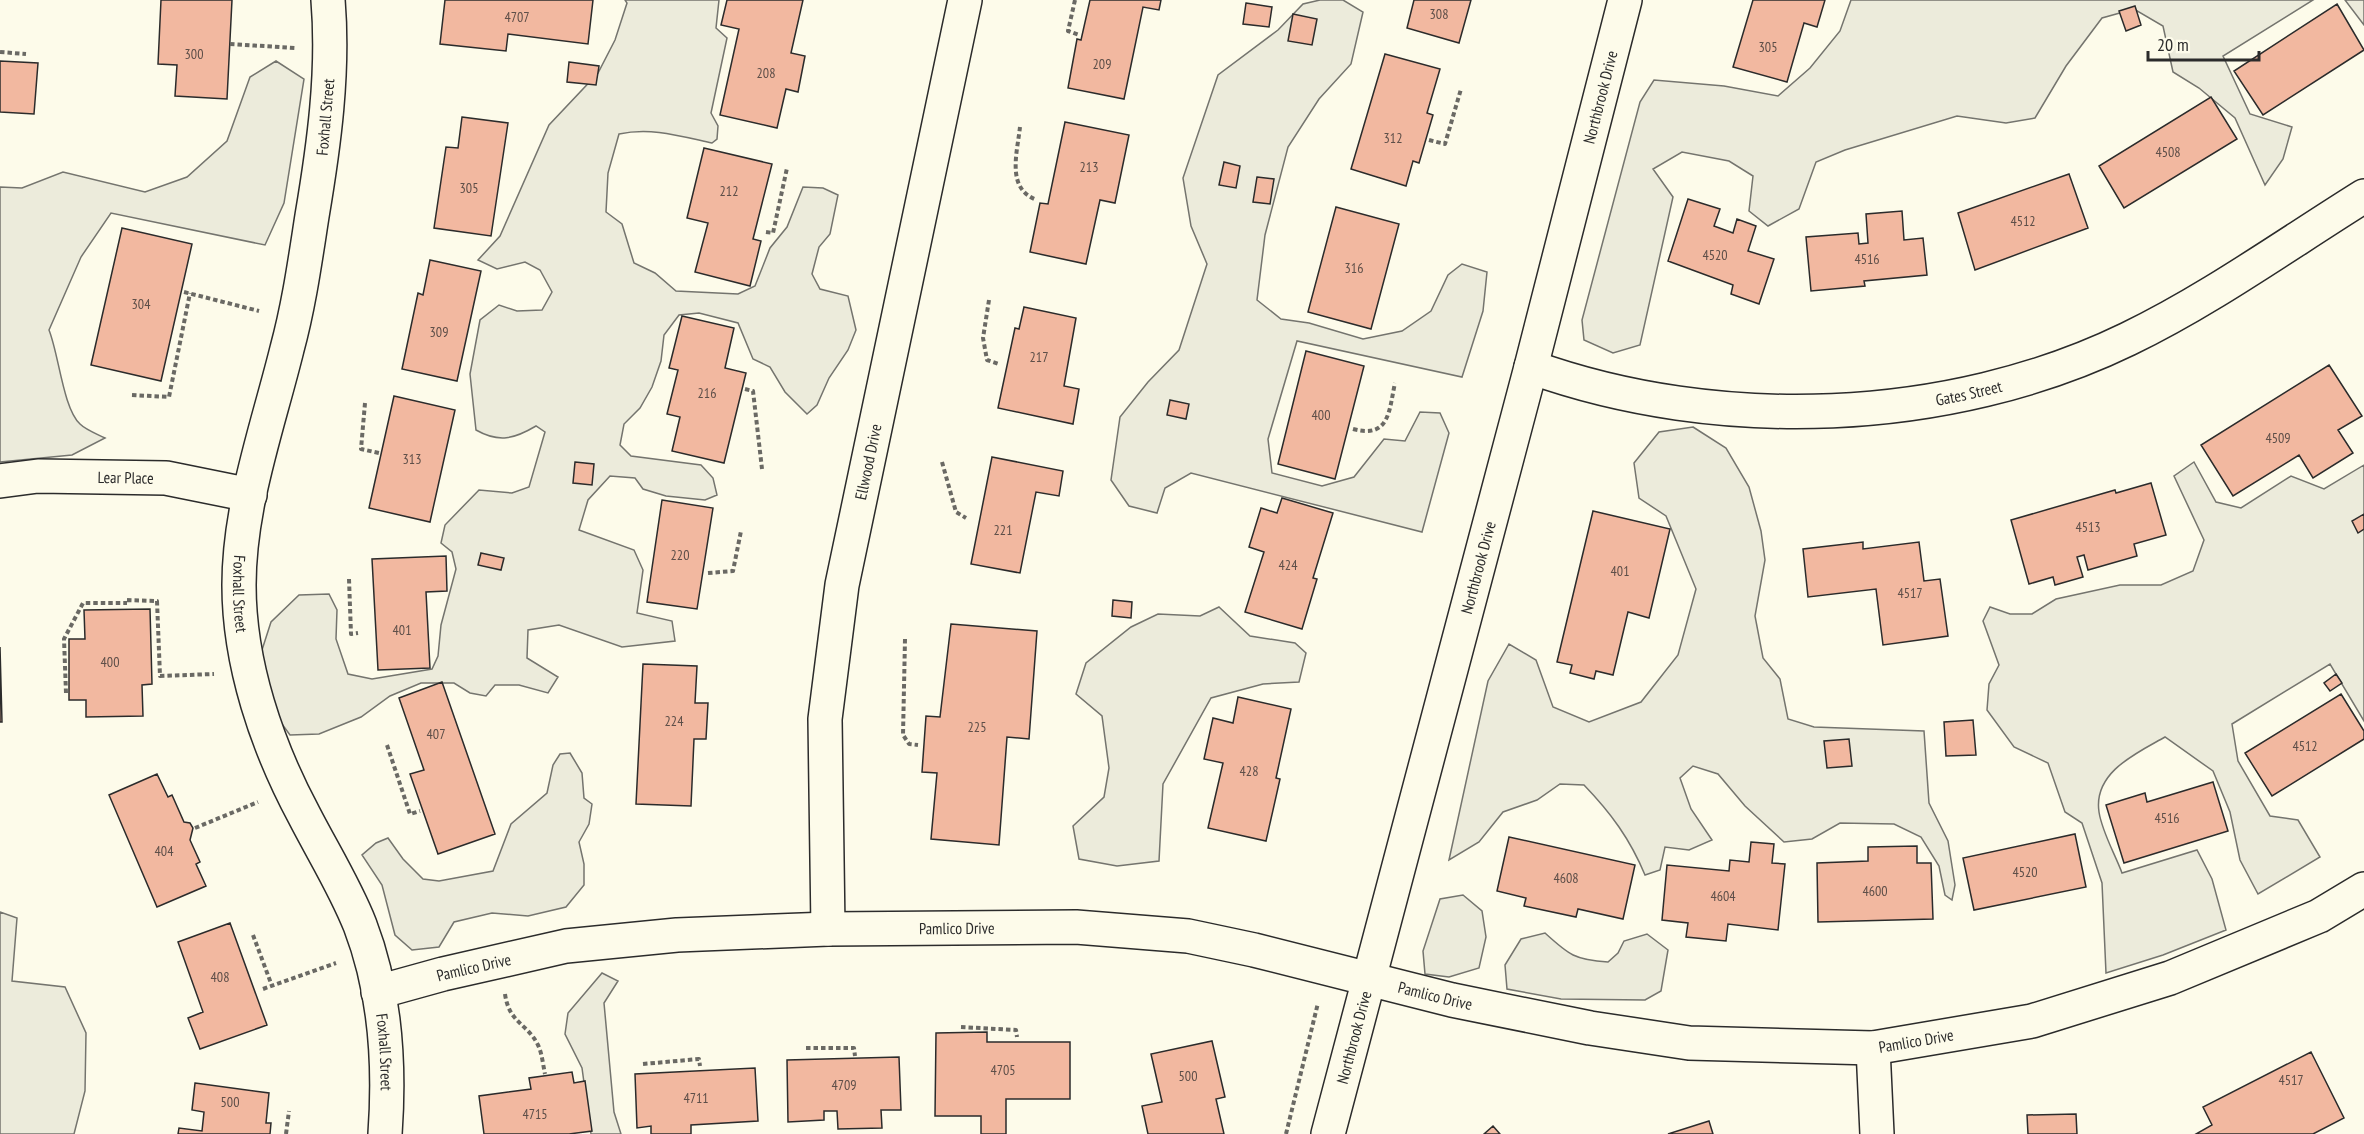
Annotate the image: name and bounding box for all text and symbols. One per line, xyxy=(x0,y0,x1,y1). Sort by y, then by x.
house number: 308 xyxy=(1430,5,1448,23)
house number: 4707 xyxy=(504,8,530,26)
scale bar xyxy=(2148,24,2259,62)
text: 20 m xyxy=(2157,33,2189,56)
house number: 305 xyxy=(1759,38,1777,56)
house number: 300 xyxy=(185,45,203,63)
street label: Northbrook Drive xyxy=(1579,48,1622,146)
house number: 209 xyxy=(1093,55,1111,73)
house number: 208 xyxy=(757,64,775,82)
street label: Foxhall Street xyxy=(312,77,338,156)
house number: 312 xyxy=(1384,129,1402,147)
house number: 4508 xyxy=(2155,143,2181,161)
house number: 213 xyxy=(1080,158,1098,176)
house number: 305 xyxy=(460,179,478,197)
house number: 212 xyxy=(720,182,738,200)
house number: 4512 xyxy=(2010,212,2036,230)
house number: 4520 xyxy=(1702,246,1728,264)
house number: 4516 xyxy=(1854,250,1880,268)
house number: 316 xyxy=(1345,259,1363,277)
house number: 304 xyxy=(132,295,151,313)
house number: 309 xyxy=(430,323,448,341)
house number: 217 xyxy=(1030,348,1048,366)
street label: Gates Street xyxy=(1934,376,2005,410)
house number: 216 xyxy=(698,384,716,402)
house number: 400 xyxy=(1312,406,1330,424)
street label: Ellwood Drive xyxy=(850,422,886,501)
house number: 4509 xyxy=(2265,429,2291,447)
house number: 313 xyxy=(403,450,421,468)
street label: Lear Place xyxy=(97,467,154,488)
house number: 4513 xyxy=(2075,518,2101,536)
street label: Northbrook Drive xyxy=(1456,519,1500,616)
house number: 221 xyxy=(994,521,1012,539)
house number: 220 xyxy=(671,546,689,564)
street label: Foxhall Street xyxy=(229,555,252,634)
house number: 424 xyxy=(1279,556,1298,574)
house number: 401 xyxy=(1611,562,1629,580)
house number: 4517 xyxy=(1897,584,1923,602)
house number: 401 xyxy=(393,621,411,639)
house number: 400 xyxy=(101,653,119,671)
house number: 224 xyxy=(665,712,684,730)
house number: 225 xyxy=(968,718,986,736)
house number: 407 xyxy=(427,725,445,743)
house number: 4512 xyxy=(2292,737,2318,755)
house number: 428 xyxy=(1240,762,1258,780)
house number: 4516 xyxy=(2154,809,2180,827)
house number: 404 xyxy=(155,842,174,860)
house number: 4520 xyxy=(2012,863,2038,881)
house number: 4608 xyxy=(1553,869,1579,887)
house number: 4600 xyxy=(1862,882,1888,900)
house number: 4604 xyxy=(1710,887,1736,905)
street label: Pamlico Drive xyxy=(919,918,995,938)
street label: Pamlico Drive xyxy=(434,949,513,985)
house number: 408 xyxy=(211,968,229,986)
street label: Pamlico Drive xyxy=(1396,977,1474,1014)
street label: Northbrook Drive xyxy=(1332,989,1375,1086)
street label: Foxhall Street xyxy=(372,1012,397,1091)
street label: Pamlico Drive xyxy=(1877,1024,1955,1057)
house number: 4705 xyxy=(990,1061,1016,1079)
house number: 500 xyxy=(1179,1067,1197,1085)
house number: 4517 xyxy=(2278,1071,2304,1089)
house number: 4709 xyxy=(831,1076,857,1094)
house number: 4711 xyxy=(683,1089,709,1107)
house number: 500 xyxy=(221,1093,239,1111)
house number: 4715 xyxy=(522,1105,548,1123)

